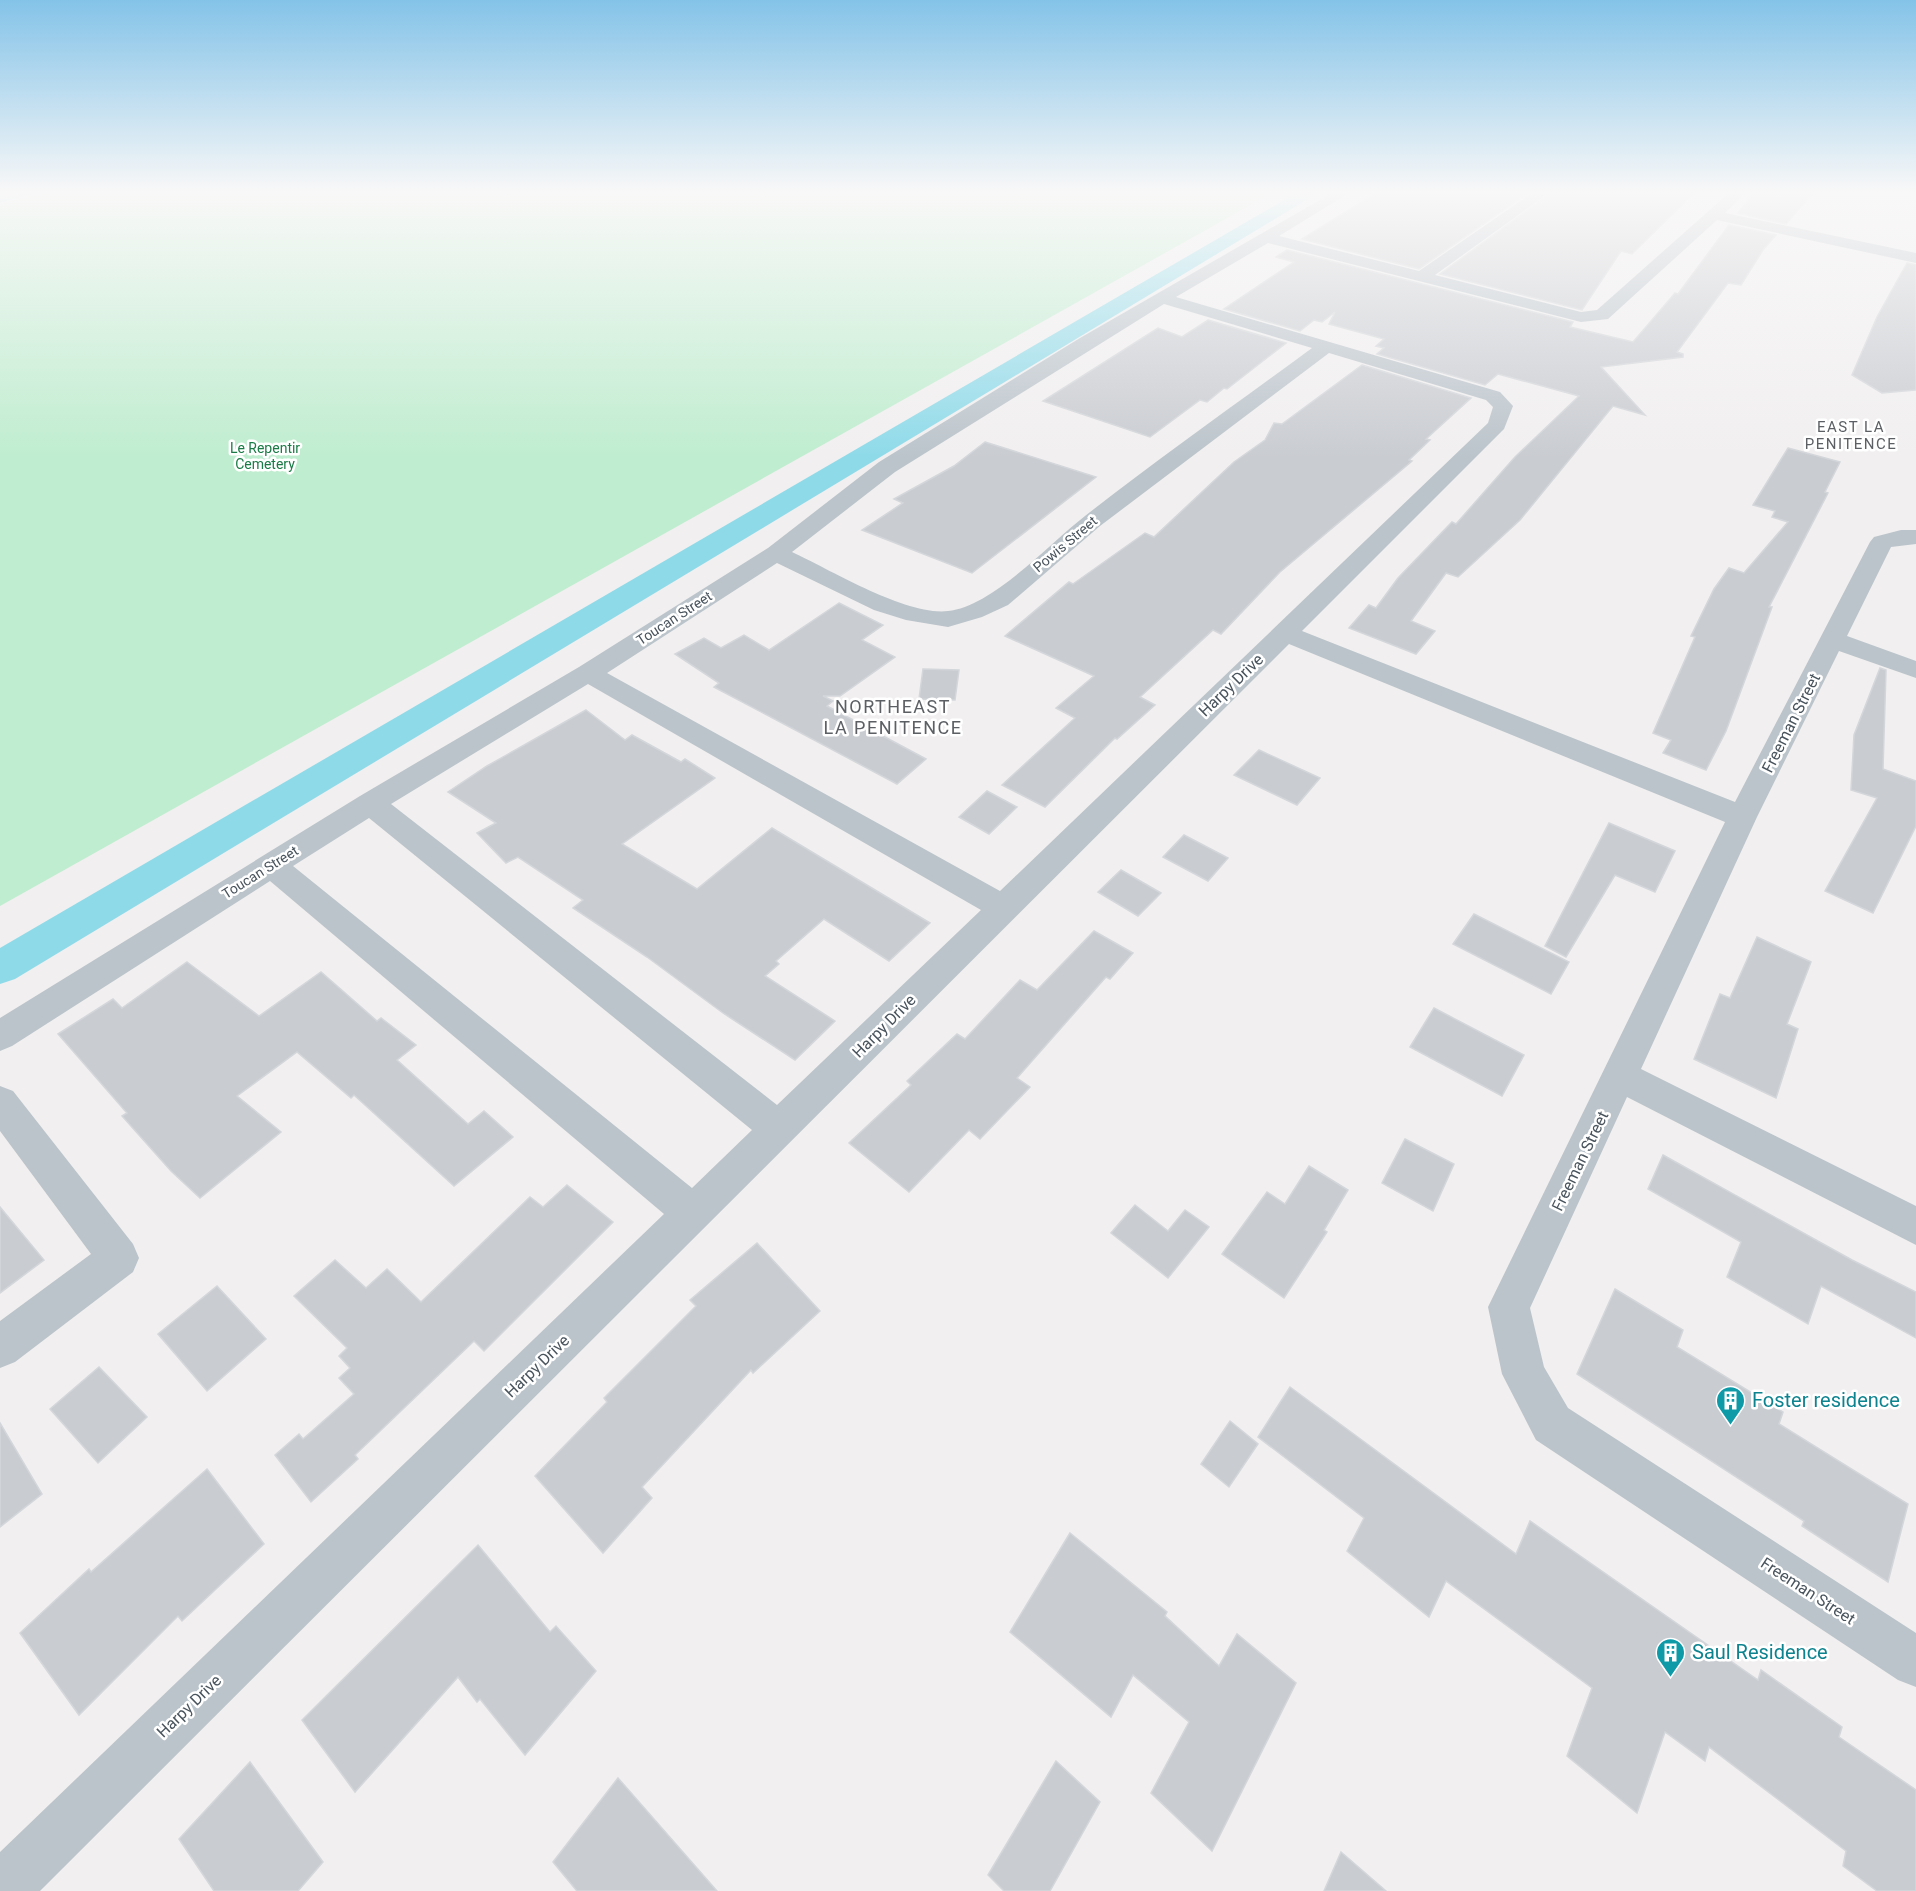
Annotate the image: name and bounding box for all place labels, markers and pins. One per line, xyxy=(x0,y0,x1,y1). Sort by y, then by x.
building icon: Foster residence xyxy=(1715,1384,1747,1426)
place label: Foster residence xyxy=(1752,1388,1900,1412)
building icon: Saul Residence xyxy=(1655,1636,1687,1678)
place label: Saul Residence xyxy=(1692,1640,1828,1664)

